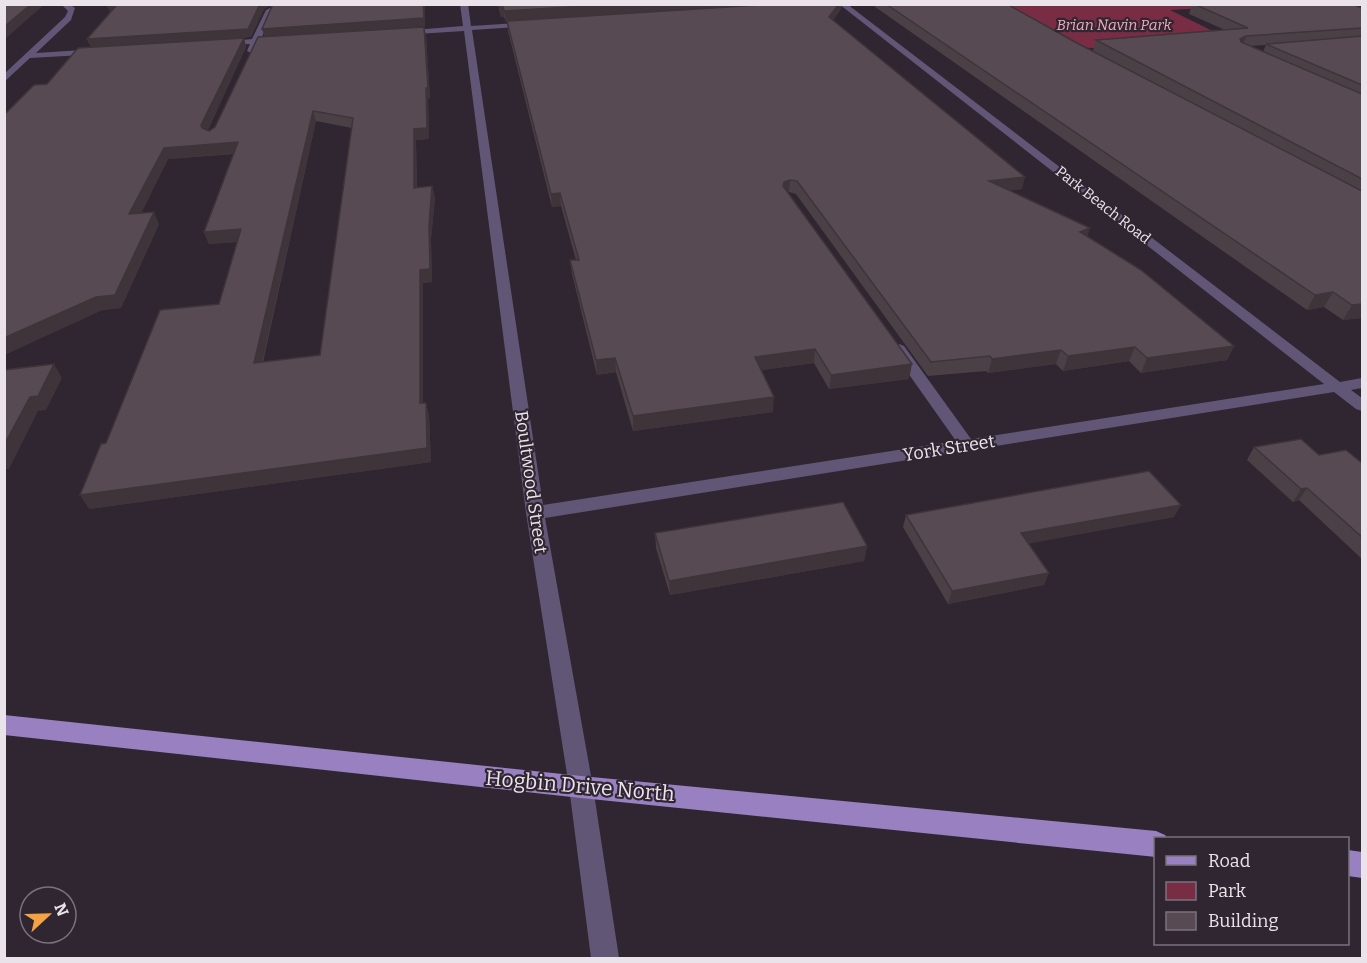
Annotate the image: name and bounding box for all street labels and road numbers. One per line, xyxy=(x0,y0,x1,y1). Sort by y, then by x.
street label: Park Beach Road xyxy=(1052,162,1154,248)
street label: Boultwood Street xyxy=(510,409,552,555)
street label: York Street xyxy=(901,430,997,466)
street label: Hogbin Drive North xyxy=(484,765,676,807)

